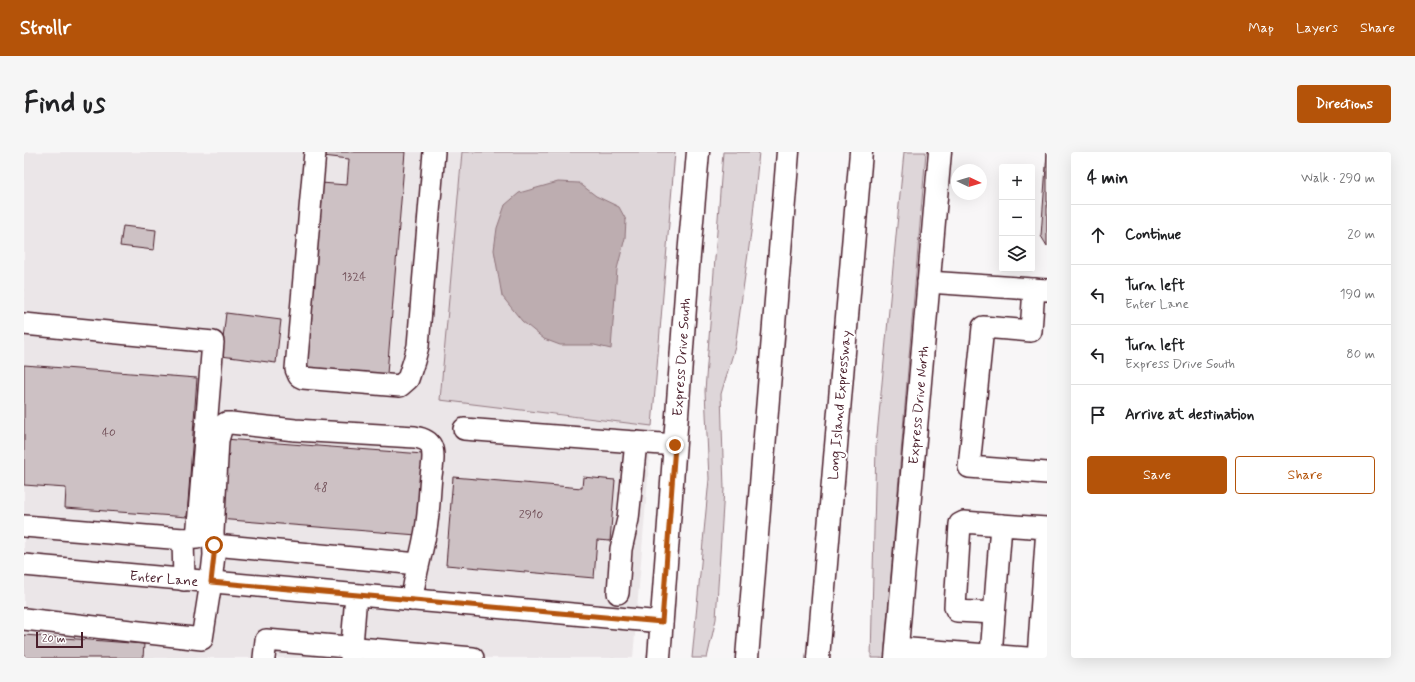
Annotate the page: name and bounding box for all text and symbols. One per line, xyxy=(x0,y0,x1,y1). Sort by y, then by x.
text: Strollr xyxy=(20,16,71,41)
text: Map xyxy=(1248,19,1274,37)
text: Layers xyxy=(1296,19,1338,37)
text: Share xyxy=(1360,19,1395,37)
button: Directions xyxy=(1297,85,1391,123)
text: Find us xyxy=(24,86,105,123)
north arrow xyxy=(951,164,987,200)
map controls xyxy=(999,164,1035,272)
button: + xyxy=(999,164,1035,200)
text: 4 min xyxy=(1087,167,1128,189)
text: Walk · 290 m xyxy=(1301,170,1375,187)
button: − xyxy=(999,200,1035,236)
icon: ahead xyxy=(1087,224,1109,246)
text: Continue xyxy=(1125,225,1181,245)
text: 20 m xyxy=(1347,226,1375,243)
button: layers xyxy=(999,236,1035,272)
house number: 1324 xyxy=(342,269,366,285)
text: Turn left xyxy=(1125,276,1185,296)
icon: left xyxy=(1087,284,1109,306)
text: 190 m xyxy=(1340,286,1375,303)
text: Enter Lane xyxy=(1125,296,1189,313)
street label: Express Drive South xyxy=(669,297,695,417)
street label: Long Island Expressway xyxy=(824,330,856,481)
text: Turn left xyxy=(1125,336,1185,356)
icon: left xyxy=(1087,344,1109,366)
street label: Express Drive North xyxy=(905,345,933,465)
text: 80 m xyxy=(1346,346,1375,363)
text: Express Drive South xyxy=(1125,356,1235,373)
icon: arrive xyxy=(1087,404,1109,426)
text: Arrive at destination xyxy=(1125,405,1254,425)
house number: 40 xyxy=(102,425,116,441)
route end xyxy=(666,436,684,454)
button: Save xyxy=(1087,456,1227,494)
button: Share xyxy=(1235,456,1375,494)
house number: 48 xyxy=(314,480,328,496)
house number: 2910 xyxy=(519,507,543,523)
route start xyxy=(205,536,223,554)
street label: Enter Lane xyxy=(129,567,199,591)
scale bar xyxy=(36,630,83,649)
text: 20 m xyxy=(42,632,65,646)

